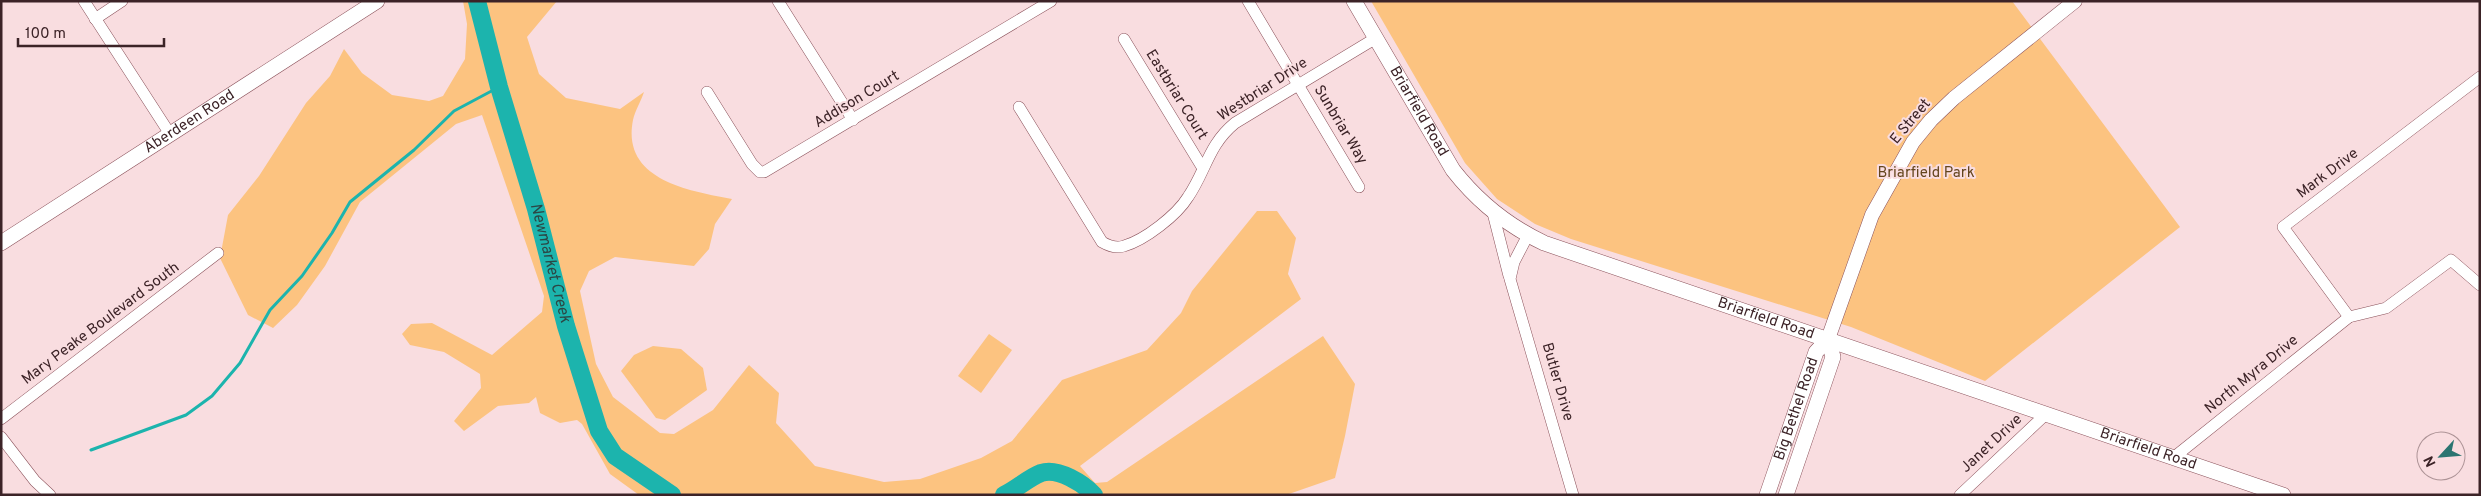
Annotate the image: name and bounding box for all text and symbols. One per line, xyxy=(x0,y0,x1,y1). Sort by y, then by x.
scale bar xyxy=(18,15,164,47)
text: 100 m xyxy=(25,25,66,44)
street label: Eastbriar Court xyxy=(1141,46,1211,144)
street label: Westbriar Drive xyxy=(1214,54,1312,126)
street label: Briarfield Road xyxy=(1385,63,1452,160)
street label: Addison Court xyxy=(811,67,903,133)
street label: Sunbriar Way xyxy=(1309,82,1371,168)
street label: Aberdeen Road xyxy=(140,86,238,158)
street label: E Street xyxy=(1886,95,1936,149)
street label: Mark Drive xyxy=(2293,145,2363,203)
park label: Briarfield Park xyxy=(1877,164,1975,183)
water label: Newmarket Creek xyxy=(525,201,575,326)
street label: Mary Peake Boulevard South xyxy=(18,259,184,389)
street label: Briarfield Road xyxy=(1715,293,1817,344)
street label: North Myra Drive xyxy=(2201,331,2303,419)
street label: Butler Drive xyxy=(1537,341,1577,423)
street label: Big Bethel Road xyxy=(1770,355,1823,463)
street label: Janet Drive xyxy=(1957,411,2027,477)
street label: Briarfield Road xyxy=(2097,424,2199,474)
north arrow xyxy=(2416,431,2466,481)
text: N xyxy=(2421,453,2441,469)

